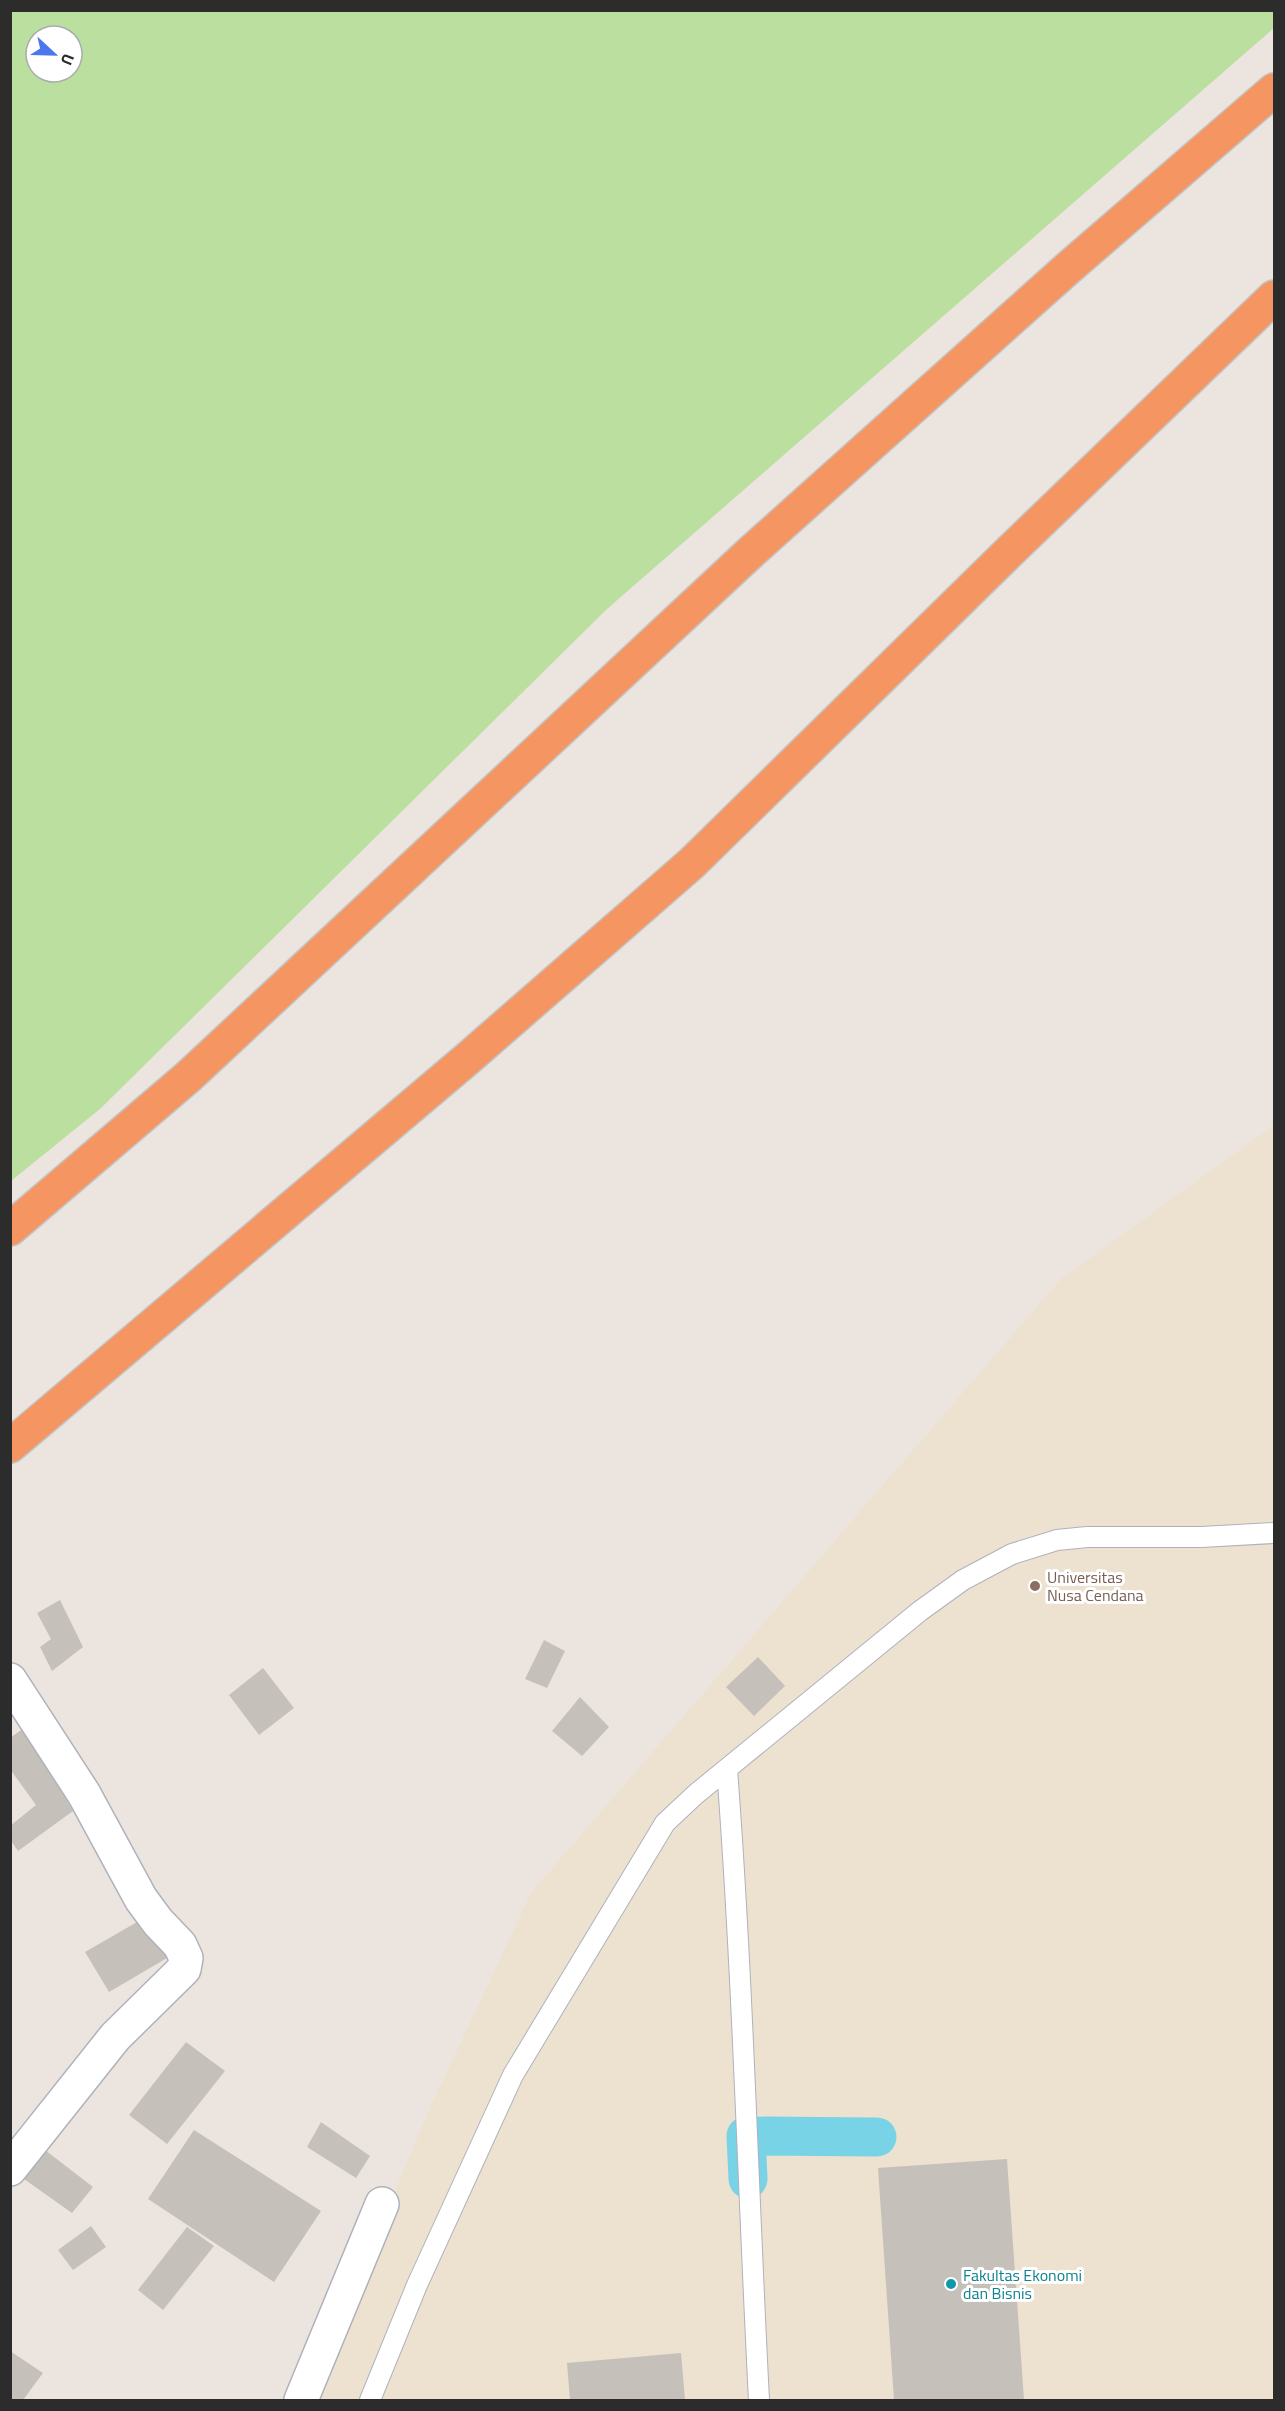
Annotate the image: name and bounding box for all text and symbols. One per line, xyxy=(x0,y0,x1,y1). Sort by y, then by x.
north arrow xyxy=(24,24,84,84)
text: U xyxy=(55,50,81,69)
place label: Universitas Nusa Cendana xyxy=(1047,1565,1144,1607)
marker: Universitas Nusa Cendana xyxy=(1028,1579,1042,1593)
place label: Fakultas Ekonomi dan Bisnis xyxy=(963,2263,1082,2305)
marker: Fakultas Ekonomi dan Bisnis xyxy=(944,2277,958,2291)

